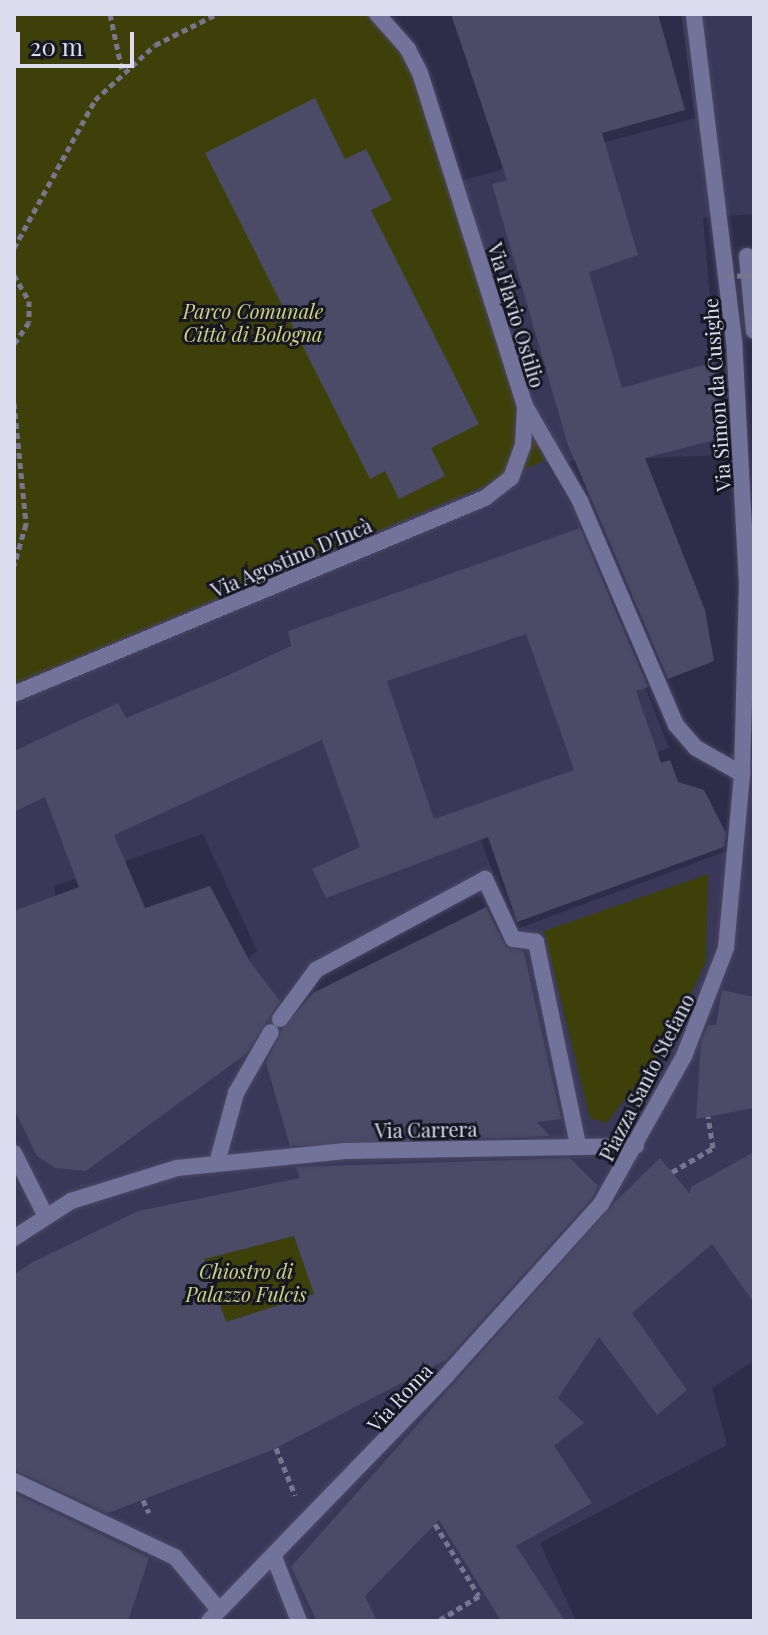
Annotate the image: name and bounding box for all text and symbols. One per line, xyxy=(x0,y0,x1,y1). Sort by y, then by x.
scale bar xyxy=(20,16,138,66)
text: 20 m xyxy=(30,30,83,62)
street label: Via Flavio Ostilio xyxy=(484,240,550,390)
street label: Via Simon da Cusighe xyxy=(697,297,735,493)
park label: Parco Comunale Città di Bologna xyxy=(183,299,323,346)
street label: Via Agostino D'Incà xyxy=(207,512,375,602)
street label: Piazza Santo Stefano xyxy=(593,989,699,1165)
street label: Via Carrera xyxy=(374,1116,478,1142)
park label: Chiostro di Palazzo Fulcis xyxy=(185,1258,307,1305)
street label: Via Roma xyxy=(361,1358,437,1436)

